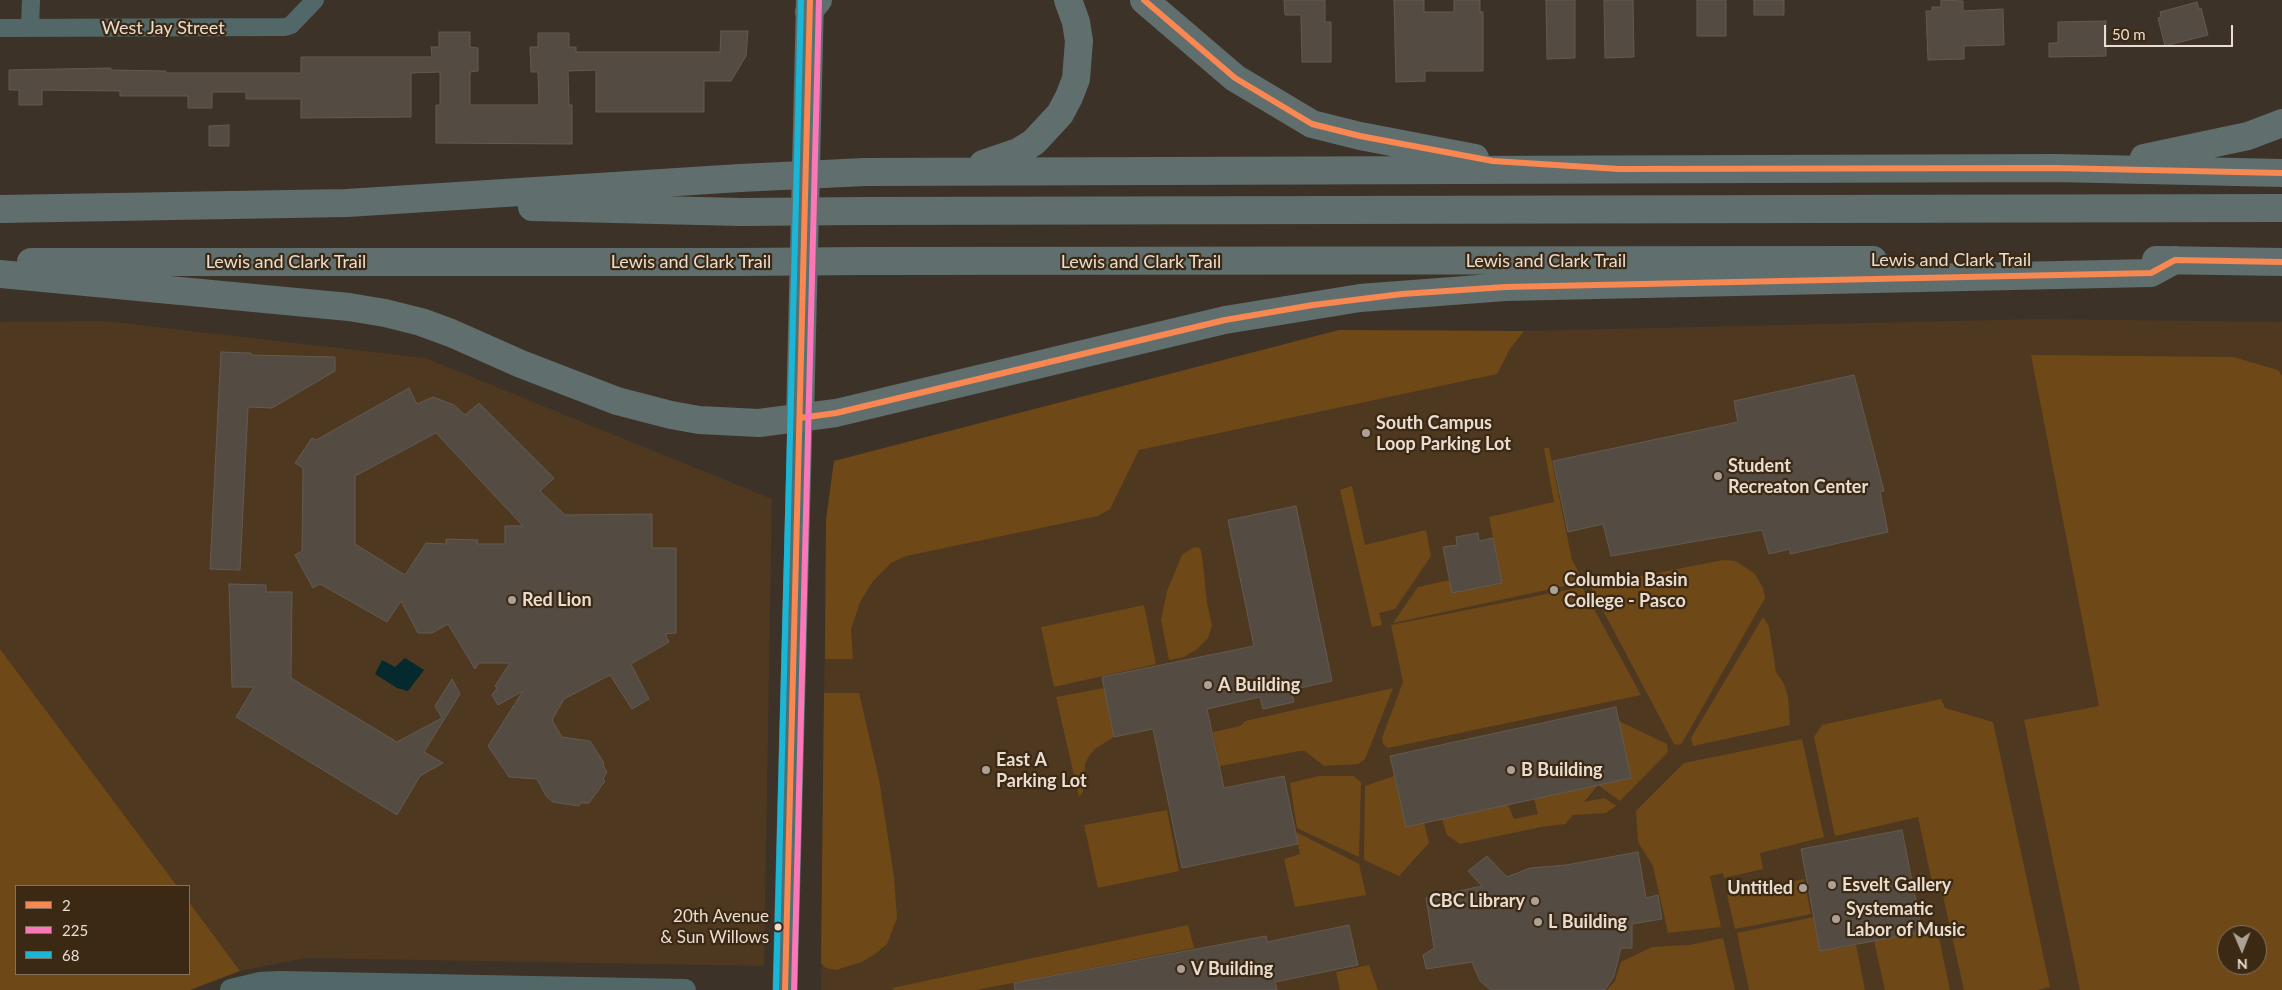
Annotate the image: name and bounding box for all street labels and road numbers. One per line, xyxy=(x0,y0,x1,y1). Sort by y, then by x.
street label: West Jay Street xyxy=(101,17,225,39)
street label: Lewis and Clark Trail xyxy=(1871,249,2031,271)
street label: Lewis and Clark Trail xyxy=(1466,250,1626,272)
street label: Lewis and Clark Trail xyxy=(206,251,366,273)
street label: Lewis and Clark Trail xyxy=(611,251,771,273)
street label: Lewis and Clark Trail xyxy=(1061,251,1221,273)

